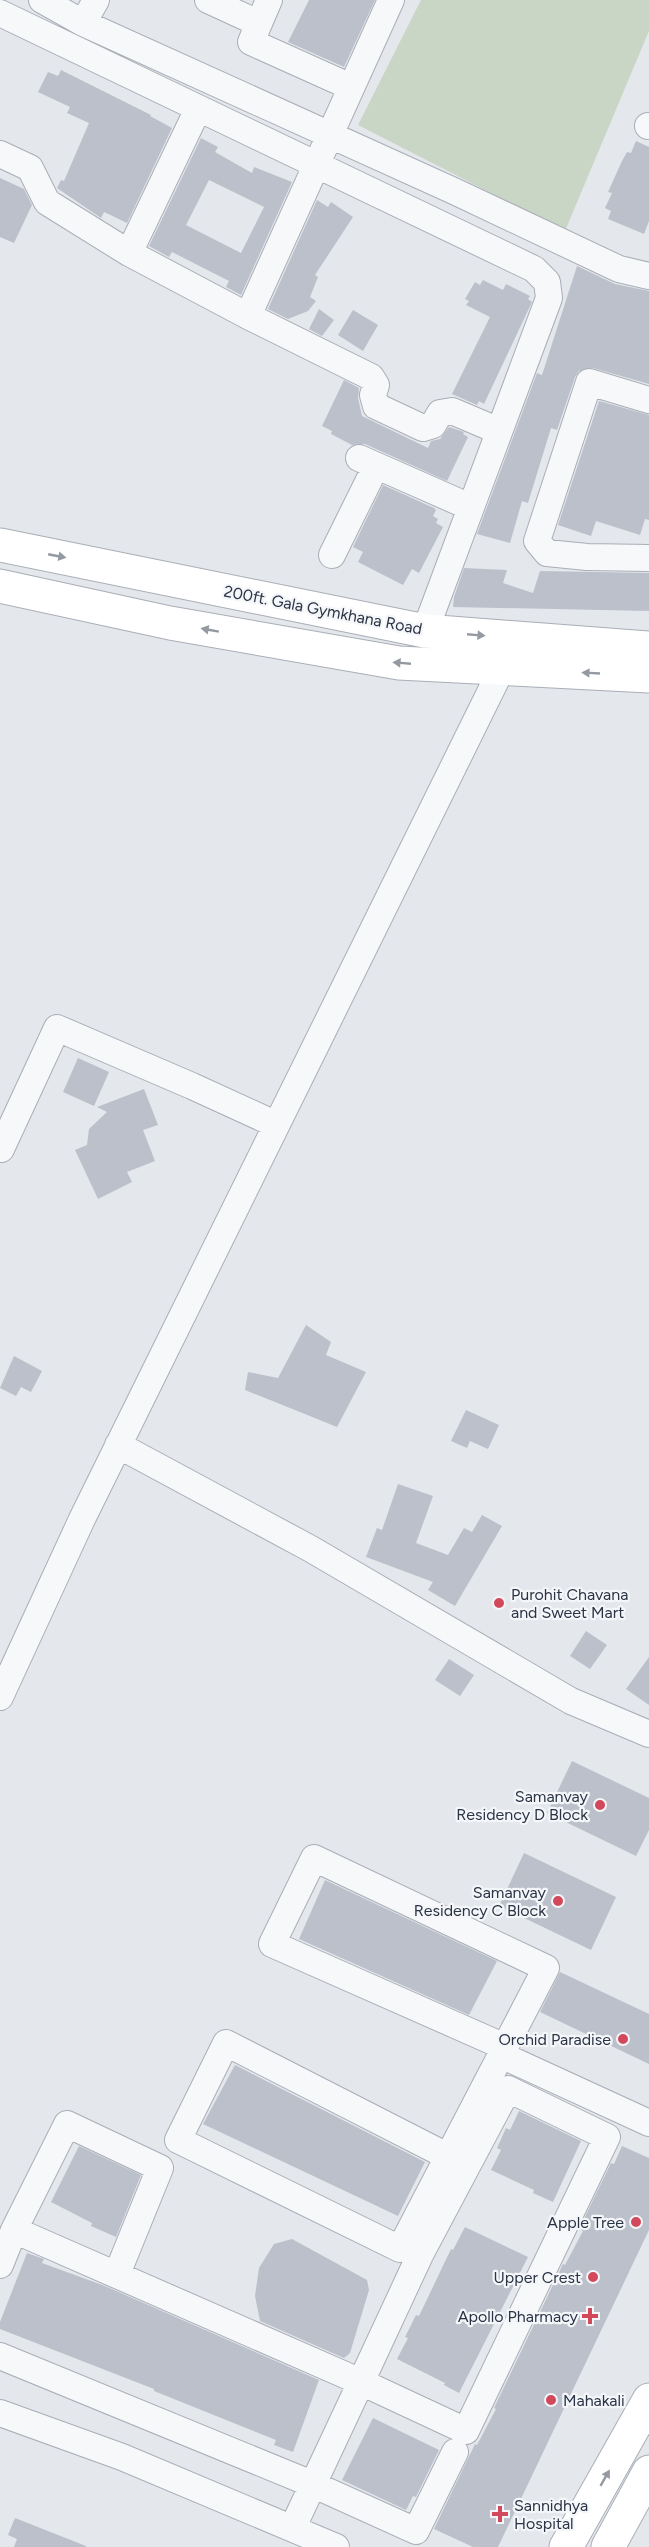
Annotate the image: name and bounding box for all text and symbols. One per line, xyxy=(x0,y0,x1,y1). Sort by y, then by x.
one-way arrow xyxy=(48,552,67,561)
street label: 200ft. Gala Gymkhana Road xyxy=(222,581,424,639)
one-way arrow xyxy=(200,625,219,634)
one-way arrow xyxy=(466,631,485,640)
one-way arrow xyxy=(393,658,412,668)
one-way arrow xyxy=(581,668,600,678)
place label: Purohit Chavana and Sweet Mart xyxy=(511,1585,628,1622)
marker: Purohit Chavana and Sweet Mart xyxy=(492,1596,506,1610)
place label: Samanvay Residency D Block xyxy=(456,1787,589,1824)
marker: Samanvay Residency D Block xyxy=(593,1798,607,1812)
place label: Samanvay Residency C Block xyxy=(414,1883,547,1920)
marker: Samanvay Residency C Block xyxy=(551,1894,565,1908)
place label: Orchid Paradise xyxy=(498,2030,611,2049)
marker: Orchid Paradise xyxy=(616,2032,630,2046)
place label: Apple Tree xyxy=(547,2213,624,2232)
marker: Apple Tree xyxy=(629,2215,643,2229)
place label: Upper Crest xyxy=(493,2268,581,2287)
marker: Upper Crest xyxy=(586,2270,600,2284)
place label: Apollo Pharmacy xyxy=(458,2307,579,2326)
marker: Apollo Pharmacy xyxy=(583,2309,597,2323)
place label: Mahakali xyxy=(563,2391,625,2410)
marker: Mahakali xyxy=(544,2393,558,2407)
one-way arrow xyxy=(600,2469,610,2486)
place label: Sannidhya Hospital xyxy=(514,2496,588,2533)
marker: Sannidhya Hospital xyxy=(491,2505,509,2523)

